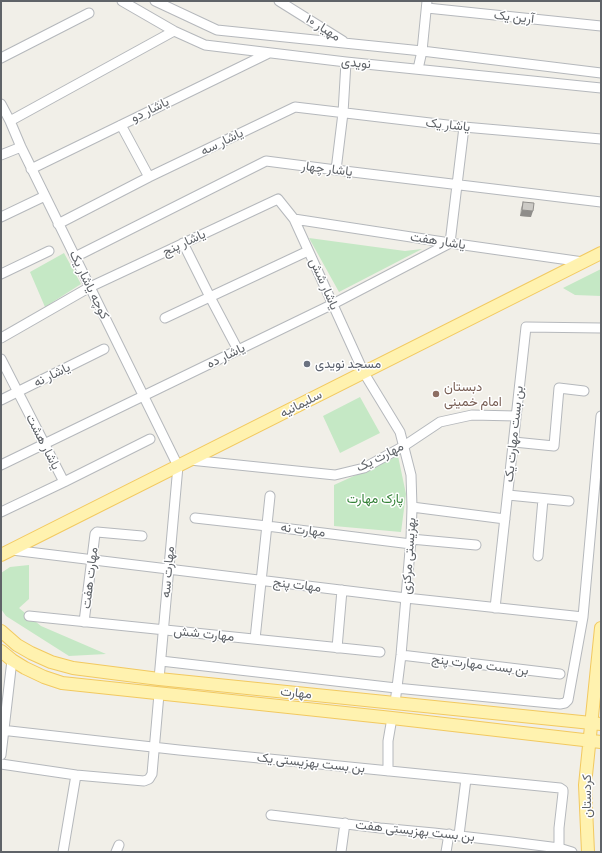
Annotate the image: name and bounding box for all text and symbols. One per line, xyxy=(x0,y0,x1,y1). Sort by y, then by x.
street label: آرین یک xyxy=(493,7,535,27)
street label: مهیار ۱۰ xyxy=(303,11,343,45)
street label: نویدی xyxy=(340,54,372,72)
street label: یاشار دو xyxy=(128,94,172,126)
street label: یاشار یک xyxy=(425,115,471,135)
street label: یاشار سه xyxy=(198,125,246,159)
street label: یاشار چهار xyxy=(300,158,354,180)
street label: یاشار پنج xyxy=(160,226,208,260)
street label: یاشار هفت xyxy=(409,229,467,253)
street label: کوچه یاشار یک xyxy=(66,248,112,322)
street label: یاشار شش xyxy=(306,256,342,312)
street label: یاشار ده xyxy=(204,340,248,372)
place label: مسجد نویدی xyxy=(315,356,381,372)
street label: یاشار نه xyxy=(31,359,73,391)
marker: مسجد نویدی xyxy=(302,359,312,369)
place label: دبستان امام خمینی xyxy=(444,379,502,410)
street label: بن بست مهارت یک xyxy=(501,385,527,483)
street label: سلیمانیه xyxy=(277,387,325,421)
marker: دبستان امام خمینی xyxy=(431,389,441,399)
street label: یاشار هشت xyxy=(22,411,64,473)
street label: مهارت یک xyxy=(354,439,406,475)
park label: پارک مهارت xyxy=(347,491,403,507)
street label: بهزیستی مرکزی xyxy=(399,517,419,595)
street label: مهارت نه xyxy=(280,520,326,540)
street label: مهارت هفت xyxy=(78,546,102,610)
street label: مهارت سه xyxy=(158,546,178,598)
street label: مهات پنج xyxy=(272,574,322,596)
street label: مهارت شش xyxy=(173,623,235,645)
street label: بن بست مهارت پنج xyxy=(430,651,530,679)
street label: مهارت xyxy=(279,684,313,702)
street label: بن بست بهزیستی یک xyxy=(256,750,366,776)
street label: کردستان xyxy=(579,774,595,818)
street label: بن بست بهزیستی هفت xyxy=(355,817,475,845)

